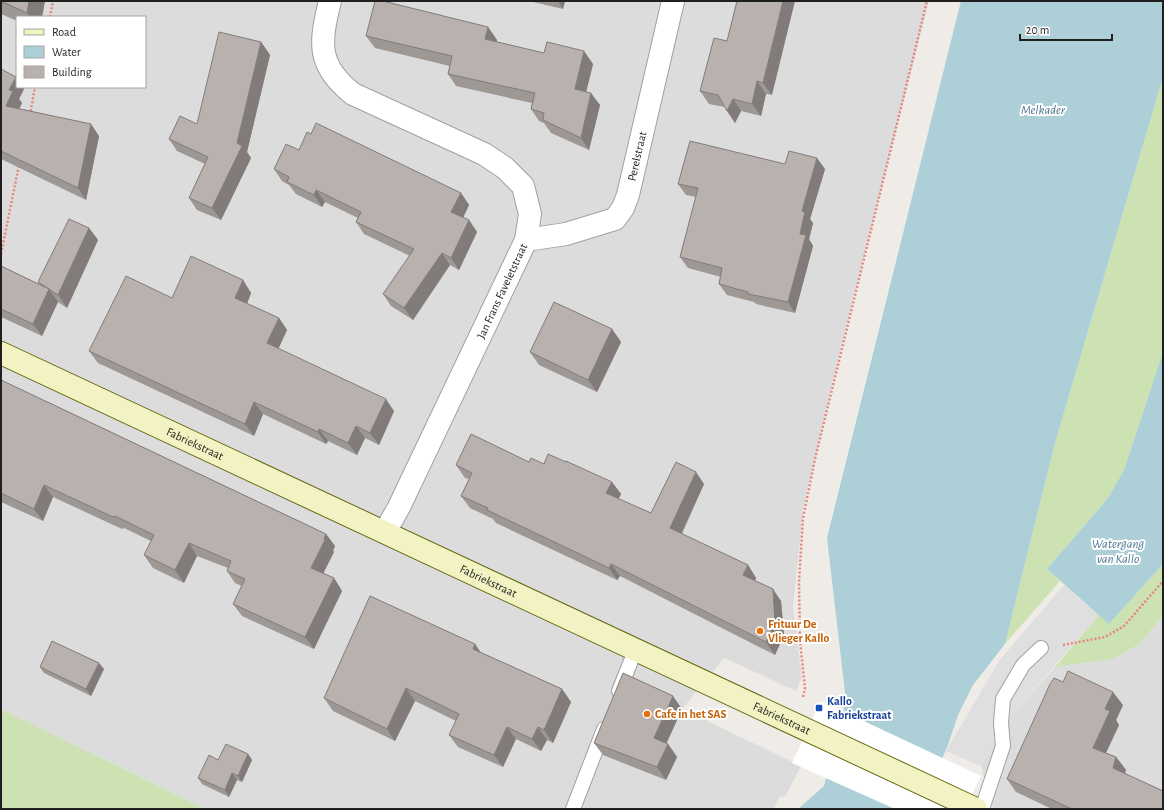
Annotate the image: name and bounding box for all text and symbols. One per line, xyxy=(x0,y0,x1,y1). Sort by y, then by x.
legend xyxy=(16,16,146,88)
scale bar xyxy=(1020,16,1112,42)
text: 20 m xyxy=(1026,24,1049,36)
text: Road xyxy=(52,26,76,38)
text: Water xyxy=(52,46,81,58)
text: Building xyxy=(52,66,92,78)
water label: Melkader xyxy=(1021,104,1066,117)
street label: Perelstraat xyxy=(625,130,649,182)
street label: Jan Frans Faveletstraat xyxy=(475,241,529,340)
street label: Fabriekstraat xyxy=(165,425,225,462)
water label: Watergang van Kallo xyxy=(1092,538,1145,566)
street label: Fabriekstraat xyxy=(458,563,519,599)
place label: Frituur De Vlieger Kallo xyxy=(768,618,829,644)
marker: Frituur De Vlieger Kallo xyxy=(755,626,765,636)
place label: Kallo Fabriekstraat xyxy=(827,695,891,721)
street label: Fabriekstraat xyxy=(752,700,812,737)
marker: Kallo Fabriekstraat xyxy=(814,703,824,713)
place label: Cafe in het SAS xyxy=(655,708,727,720)
marker: Cafe in het SAS xyxy=(642,709,652,719)

